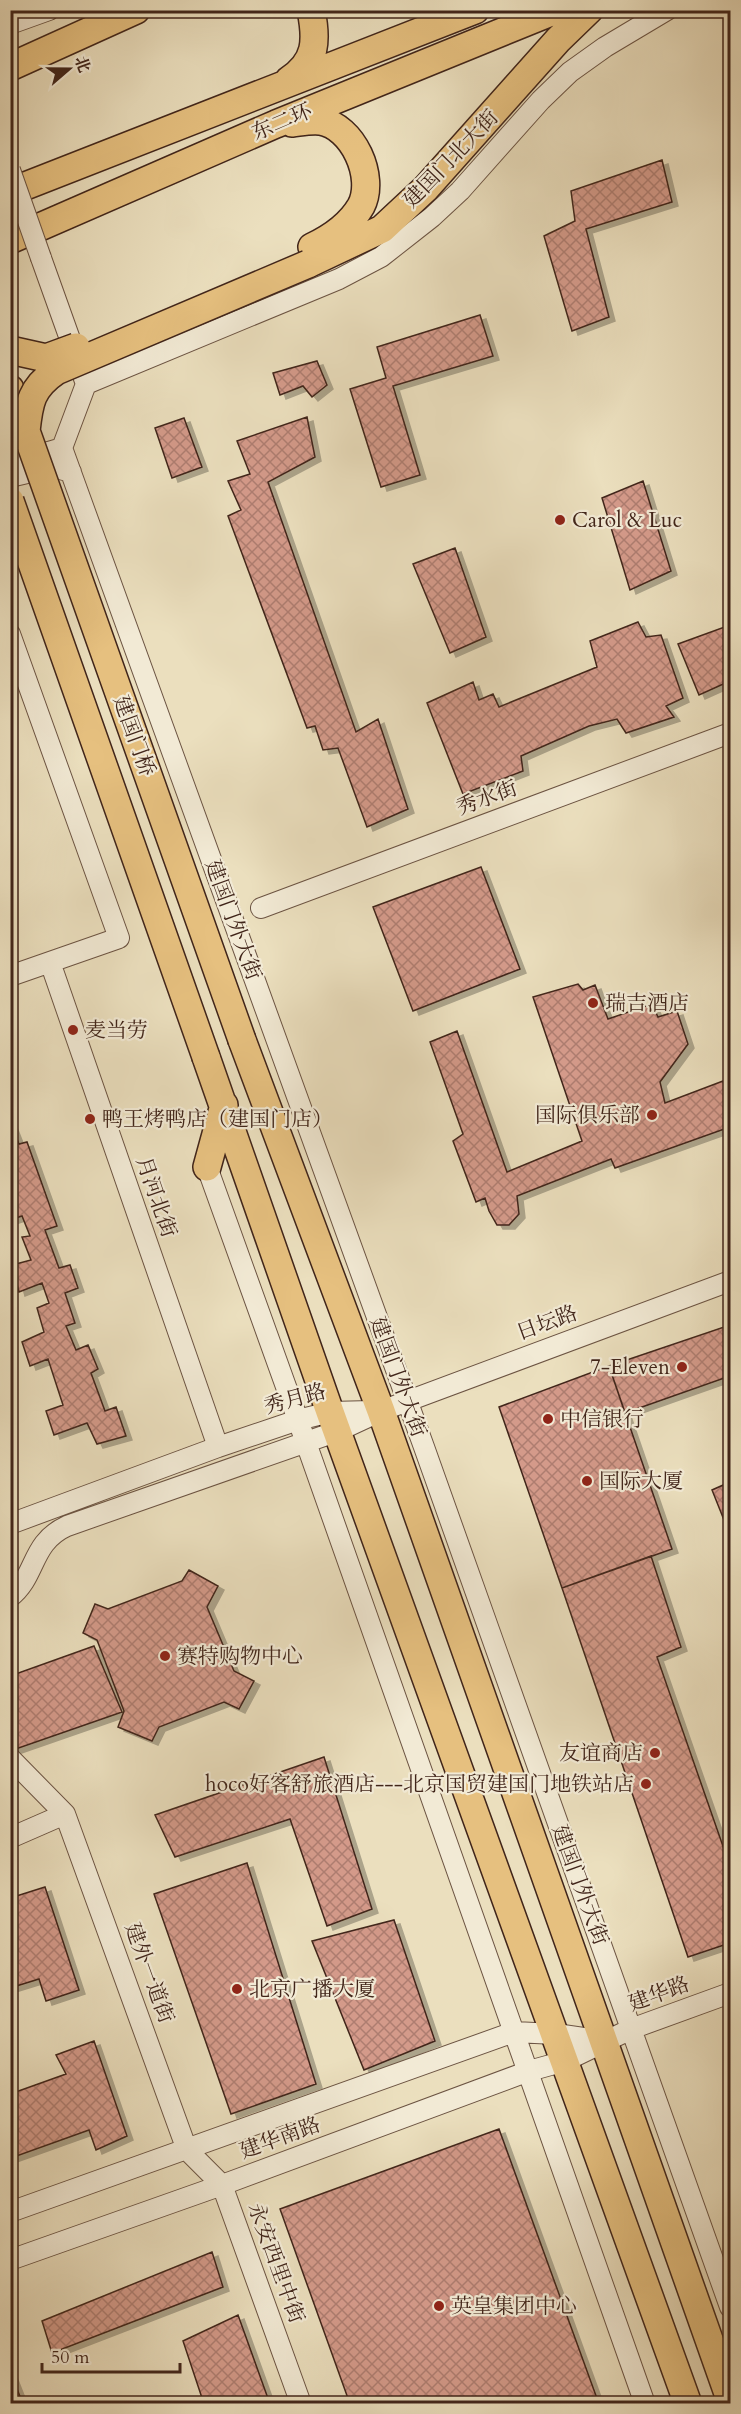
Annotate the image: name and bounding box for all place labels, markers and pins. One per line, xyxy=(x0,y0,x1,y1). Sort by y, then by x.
place label: Carol & Luc xyxy=(572,506,682,535)
marker: Carol & Luc xyxy=(553,513,567,527)
place label: 瑞吉酒店 xyxy=(605,989,689,1018)
marker: 瑞吉酒店 xyxy=(586,996,600,1010)
place label: 麦当劳 xyxy=(85,1016,148,1045)
marker: 麦当劳 xyxy=(66,1023,80,1037)
place label: 国际俱乐部 xyxy=(535,1101,640,1130)
place label: 鸭王烤鸭店（建国门店） xyxy=(102,1105,333,1134)
marker: 国际俱乐部 xyxy=(645,1108,659,1122)
marker: 鸭王烤鸭店（建国门店） xyxy=(83,1112,97,1126)
place label: 7-Eleven xyxy=(590,1353,670,1382)
marker: 7-Eleven xyxy=(675,1360,689,1374)
place label: 中信银行 xyxy=(560,1405,644,1434)
marker: 中信银行 xyxy=(541,1412,555,1426)
place label: 国际大厦 xyxy=(599,1467,683,1496)
marker: 国际大厦 xyxy=(580,1474,594,1488)
place label: 赛特购物中心 xyxy=(177,1642,303,1671)
marker: 赛特购物中心 xyxy=(158,1649,172,1663)
place label: 友谊商店 xyxy=(559,1739,643,1768)
marker: 友谊商店 xyxy=(648,1746,662,1760)
place label: hoco好客舒旅酒店---北京国贸建国门地铁站店 xyxy=(205,1770,634,1799)
marker: hoco好客舒旅酒店---北京国贸建国门地铁站店 xyxy=(639,1777,653,1791)
place label: 北京广播大厦 xyxy=(249,1975,375,2004)
marker: 北京广播大厦 xyxy=(230,1982,244,1996)
place label: 英皇集团中心 xyxy=(451,2292,577,2321)
marker: 英皇集团中心 xyxy=(432,2299,446,2313)

